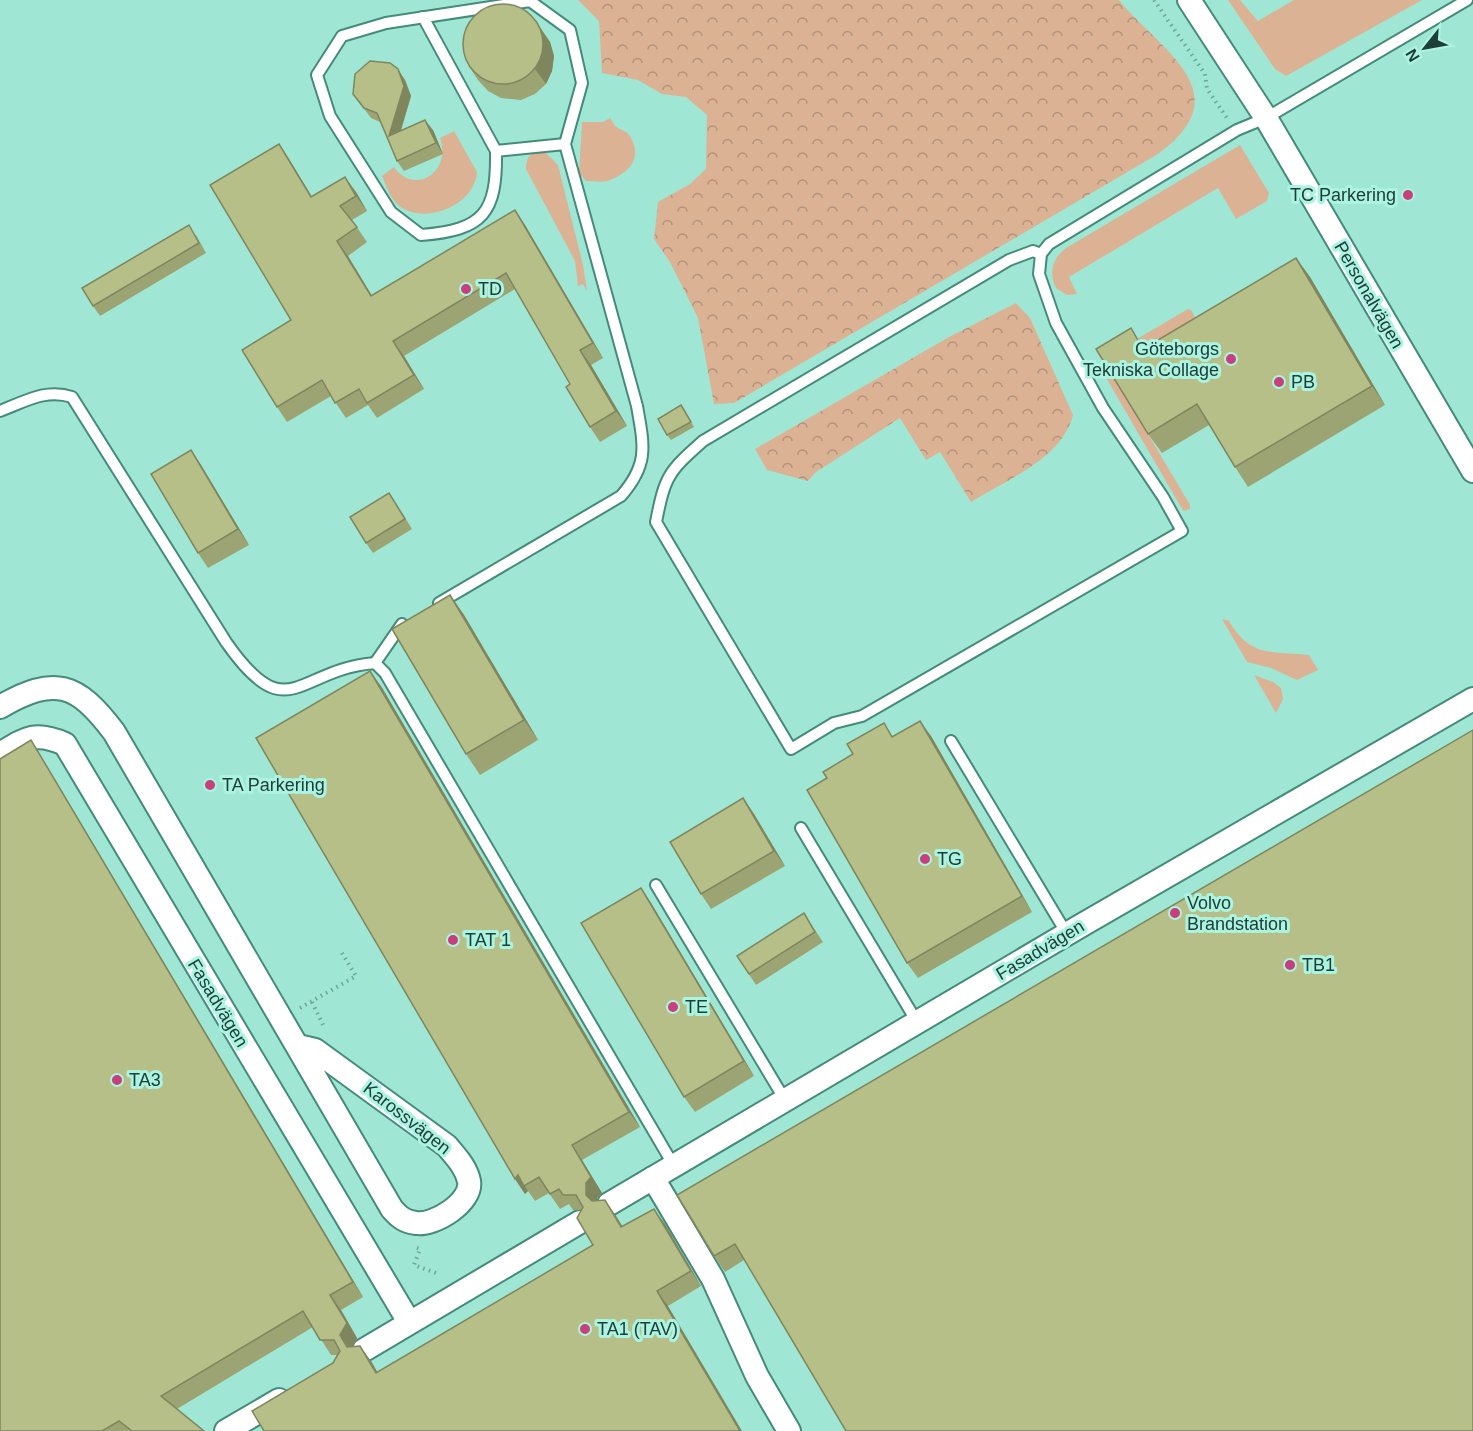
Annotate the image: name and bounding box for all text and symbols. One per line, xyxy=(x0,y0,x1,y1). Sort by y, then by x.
north arrow xyxy=(1395,18,1455,78)
text: N xyxy=(1402,46,1423,65)
place label: TC Parkering xyxy=(1290,185,1396,205)
marker: TC Parkering xyxy=(1401,188,1415,202)
street label: Personalvägen xyxy=(1330,238,1408,352)
place label: TD xyxy=(478,279,502,299)
marker: TD xyxy=(459,282,473,296)
place label: Göteborgs Tekniska Collage xyxy=(1083,339,1219,380)
marker: Göteborgs Tekniska Collage xyxy=(1224,352,1238,366)
place label: PB xyxy=(1291,372,1315,392)
marker: PB xyxy=(1272,375,1286,389)
place label: TA Parkering xyxy=(222,775,325,795)
marker: TA Parkering xyxy=(203,778,217,792)
place label: TG xyxy=(937,849,962,869)
marker: TG xyxy=(918,852,932,866)
place label: Volvo Brandstation xyxy=(1187,893,1288,934)
marker: Volvo Brandstation xyxy=(1168,906,1182,920)
street label: Fasadvägen xyxy=(992,916,1088,984)
place label: TAT 1 xyxy=(465,930,511,950)
marker: TAT 1 xyxy=(446,933,460,947)
street label: Fasadvägen xyxy=(184,955,252,1051)
place label: TB1 xyxy=(1302,955,1335,975)
marker: TB1 xyxy=(1283,958,1297,972)
place label: TE xyxy=(685,997,708,1017)
marker: TE xyxy=(666,1000,680,1014)
place label: TA3 xyxy=(129,1070,161,1090)
marker: TA3 xyxy=(110,1073,124,1087)
street label: Karossvägen xyxy=(359,1078,455,1158)
place label: TA1 (TAV) xyxy=(597,1319,678,1339)
marker: TA1 (TAV) xyxy=(578,1322,592,1336)

